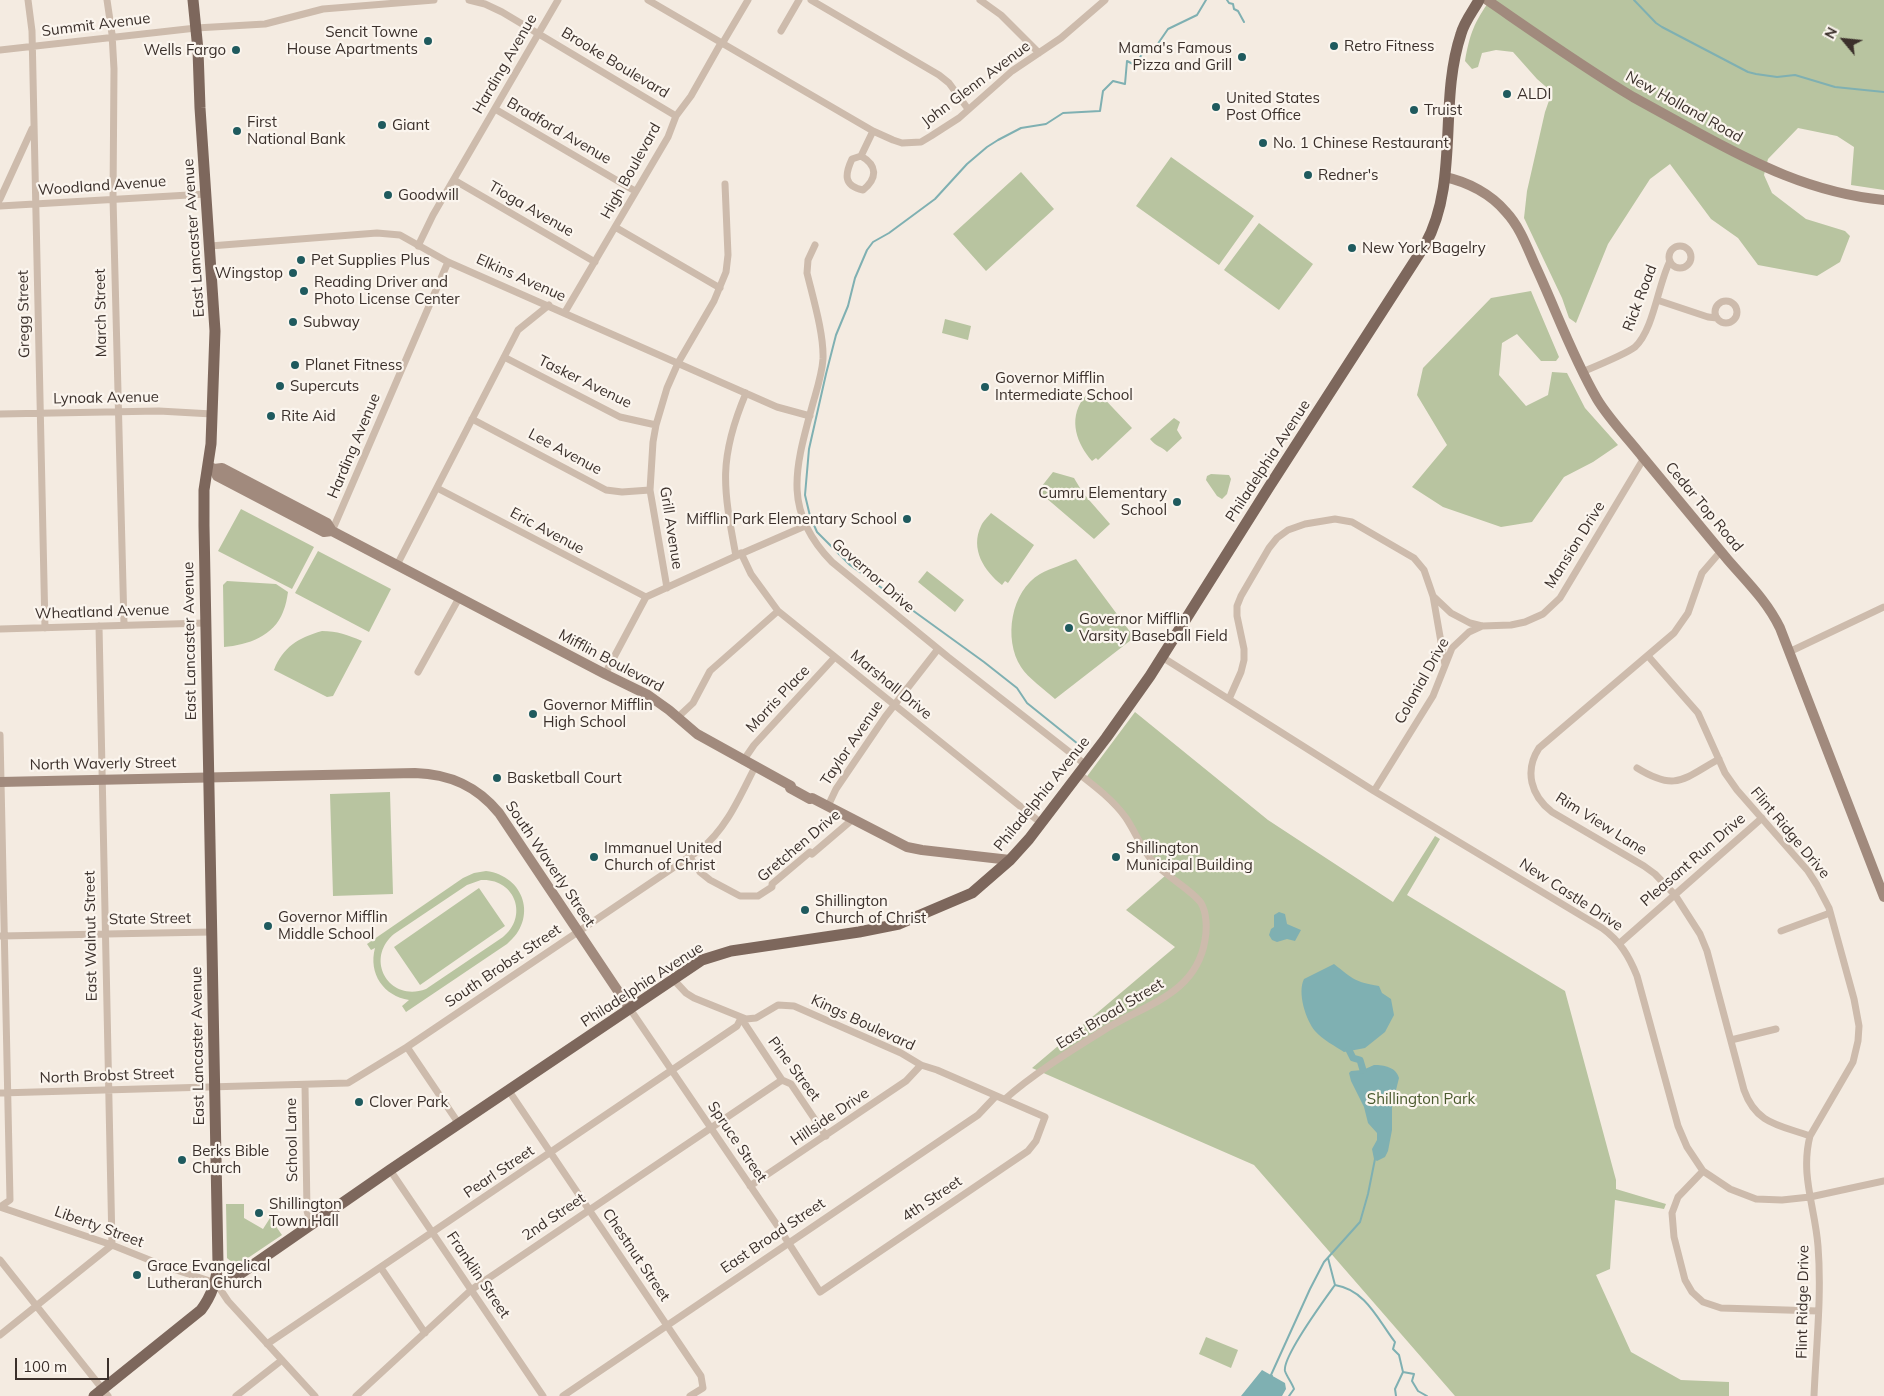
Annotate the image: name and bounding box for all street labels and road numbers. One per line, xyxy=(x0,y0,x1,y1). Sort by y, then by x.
street label: Summit Avenue xyxy=(41,9,151,41)
street label: Harding Avenue xyxy=(469,11,541,117)
street label: Brooke Boulevard xyxy=(558,24,672,102)
street label: John Glenn Avenue xyxy=(918,37,1034,131)
street label: New Holland Road xyxy=(1622,67,1746,147)
street label: Bradford Avenue xyxy=(504,94,614,168)
street label: High Boulevard xyxy=(597,120,665,222)
street label: East Lancaster Avenue xyxy=(179,158,209,318)
street label: Woodland Avenue xyxy=(37,173,167,199)
street label: Tioga Avenue xyxy=(485,177,577,241)
street label: Elkins Avenue xyxy=(473,250,569,306)
street label: Rick Road xyxy=(1619,262,1661,334)
street label: March Street xyxy=(91,268,111,358)
street label: Gregg Street xyxy=(14,270,34,358)
street label: Tasker Avenue xyxy=(535,352,635,412)
street label: Lynoak Avenue xyxy=(53,388,159,408)
street label: Harding Avenue xyxy=(324,391,384,501)
street label: Philadelphia Avenue xyxy=(1222,397,1314,525)
street label: Lee Avenue xyxy=(525,425,605,479)
street label: Cedar Top Road xyxy=(1661,459,1747,555)
street label: Grill Avenue xyxy=(656,485,686,571)
street label: Mansion Drive xyxy=(1541,498,1609,592)
street label: Eric Avenue xyxy=(507,504,587,558)
street label: Governor Drive xyxy=(828,535,918,617)
street label: East Lancaster Avenue xyxy=(180,561,200,721)
street label: Wheatland Avenue xyxy=(35,601,169,623)
street label: Mifflin Boulevard xyxy=(555,626,667,696)
street label: Colonial Drive xyxy=(1391,635,1453,727)
street label: Marshall Drive xyxy=(847,647,935,723)
street label: Morris Place xyxy=(742,662,814,736)
street label: Taylor Avenue xyxy=(817,697,887,789)
street label: Philadelphia Avenue xyxy=(990,733,1094,855)
street label: North Waverly Street xyxy=(30,754,176,774)
street label: Flint Ridge Drive xyxy=(1747,784,1833,882)
street label: Rim View Lane xyxy=(1552,789,1650,859)
street label: South Waverly Street xyxy=(501,798,599,930)
street label: Gretchen Drive xyxy=(754,806,844,886)
street label: Pleasant Run Drive xyxy=(1637,810,1749,910)
street label: New Castle Drive xyxy=(1516,855,1626,935)
street label: East Walnut Street xyxy=(81,870,101,1002)
street label: State Street xyxy=(109,909,191,929)
street label: South Brobst Street xyxy=(442,921,564,1011)
street label: Philadelphia Avenue xyxy=(578,939,706,1031)
street label: East Lancaster Avenue xyxy=(188,966,208,1126)
street label: East Broad Street xyxy=(1053,975,1167,1053)
street label: Kings Boulevard xyxy=(808,991,918,1055)
street label: Pine Street xyxy=(764,1033,824,1105)
street label: North Brobst Street xyxy=(39,1065,175,1087)
street label: Hillside Drive xyxy=(787,1084,873,1150)
street label: School Lane xyxy=(282,1098,302,1182)
street label: Spruce Street xyxy=(703,1098,771,1186)
street label: Pearl Street xyxy=(460,1142,538,1202)
street label: 4th Street xyxy=(899,1172,965,1226)
street label: 2nd Street xyxy=(519,1189,589,1245)
street label: East Broad Street xyxy=(718,1194,828,1278)
street label: Liberty Street xyxy=(52,1203,146,1251)
street label: Chestnut Street xyxy=(598,1205,674,1305)
street label: Franklin Street xyxy=(442,1228,514,1322)
street label: Flint Ridge Drive xyxy=(1793,1245,1813,1359)

